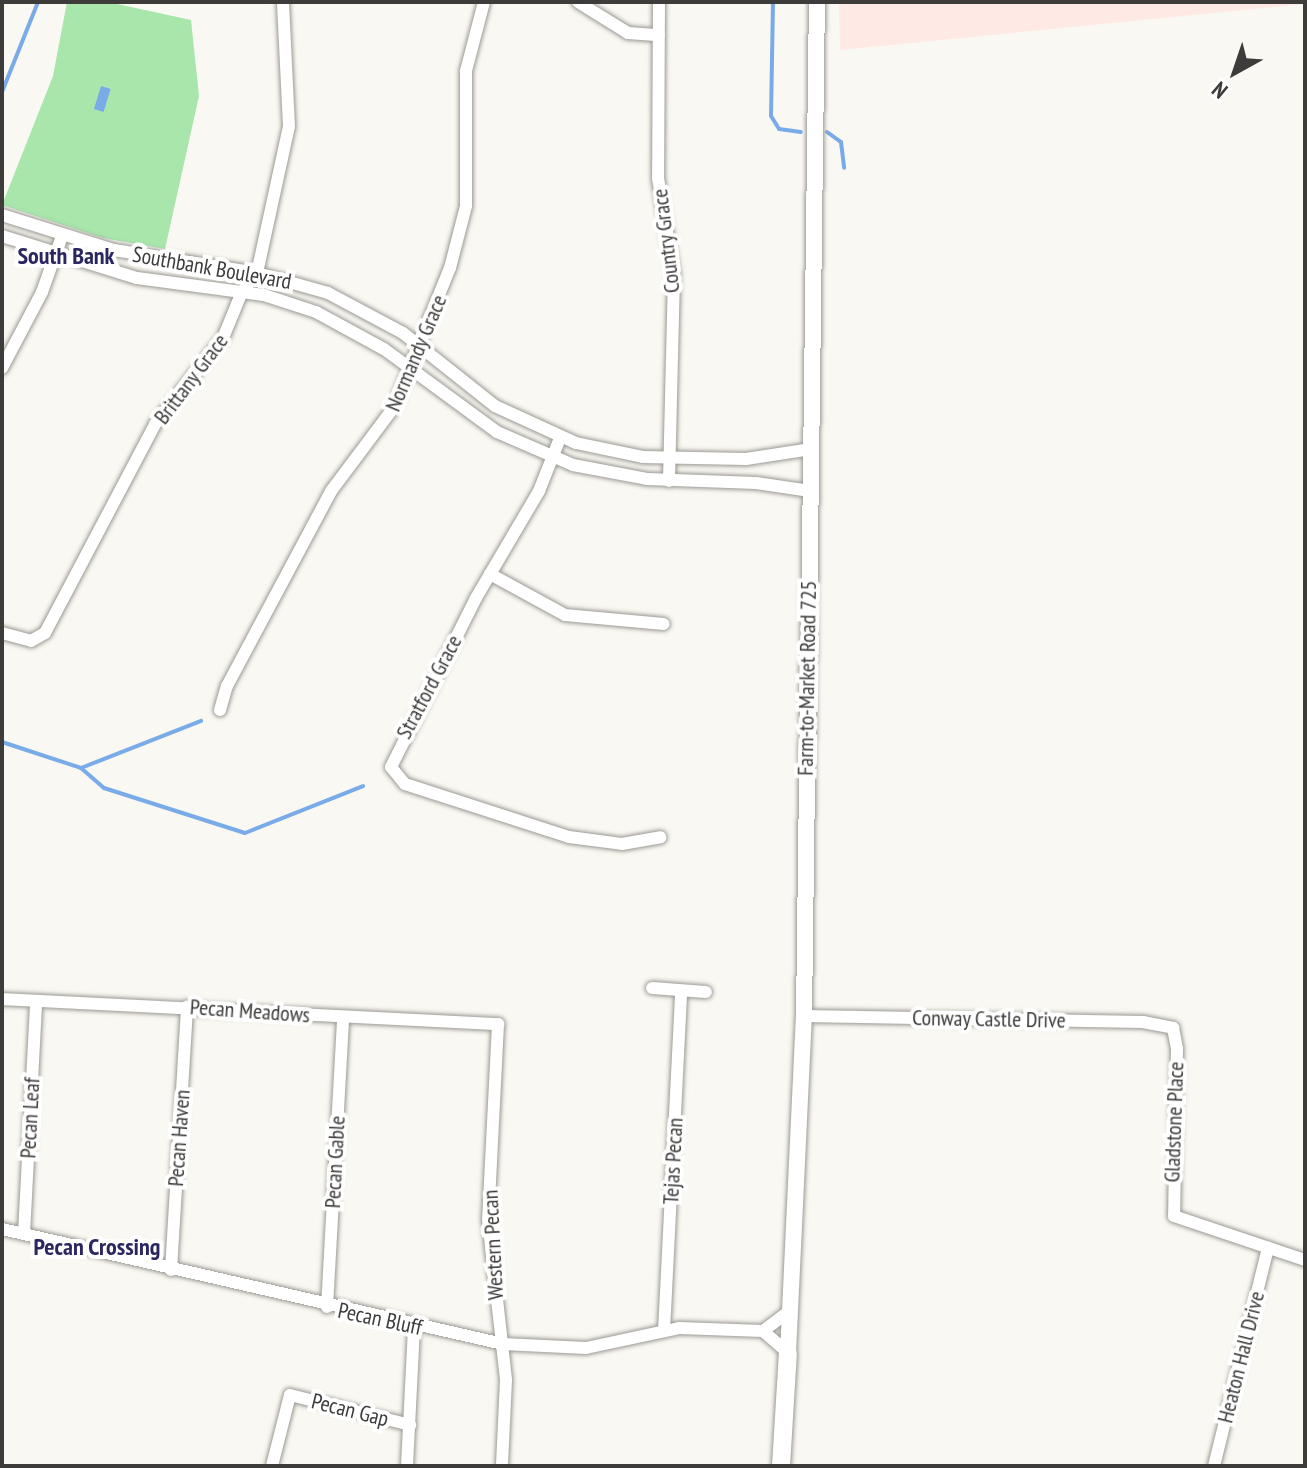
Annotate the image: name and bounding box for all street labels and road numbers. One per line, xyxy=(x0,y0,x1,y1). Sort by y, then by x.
street label: Country Grace xyxy=(646,187,686,295)
street label: Southbank Boulevard xyxy=(130,241,294,295)
street label: Normandy Grace xyxy=(379,290,453,416)
street label: Brittany Grace xyxy=(148,328,234,430)
street label: Farm-to-Market Road 725 xyxy=(792,580,822,776)
street label: Stratford Grace xyxy=(391,631,467,743)
street label: Pecan Meadows xyxy=(189,994,311,1028)
street label: Conway Castle Drive xyxy=(912,1004,1066,1034)
street label: Gladstone Place xyxy=(1159,1061,1189,1183)
street label: Pecan Leaf xyxy=(15,1077,45,1159)
street label: Pecan Haven xyxy=(162,1089,196,1187)
street label: Pecan Gable xyxy=(319,1115,351,1209)
street label: Tejas Pecan xyxy=(658,1117,688,1205)
street label: Western Pecan xyxy=(477,1189,509,1301)
street label: Heaton Hall Drive xyxy=(1212,1288,1270,1426)
street label: Pecan Bluff xyxy=(335,1297,425,1341)
street label: Pecan Gap xyxy=(309,1388,391,1432)

